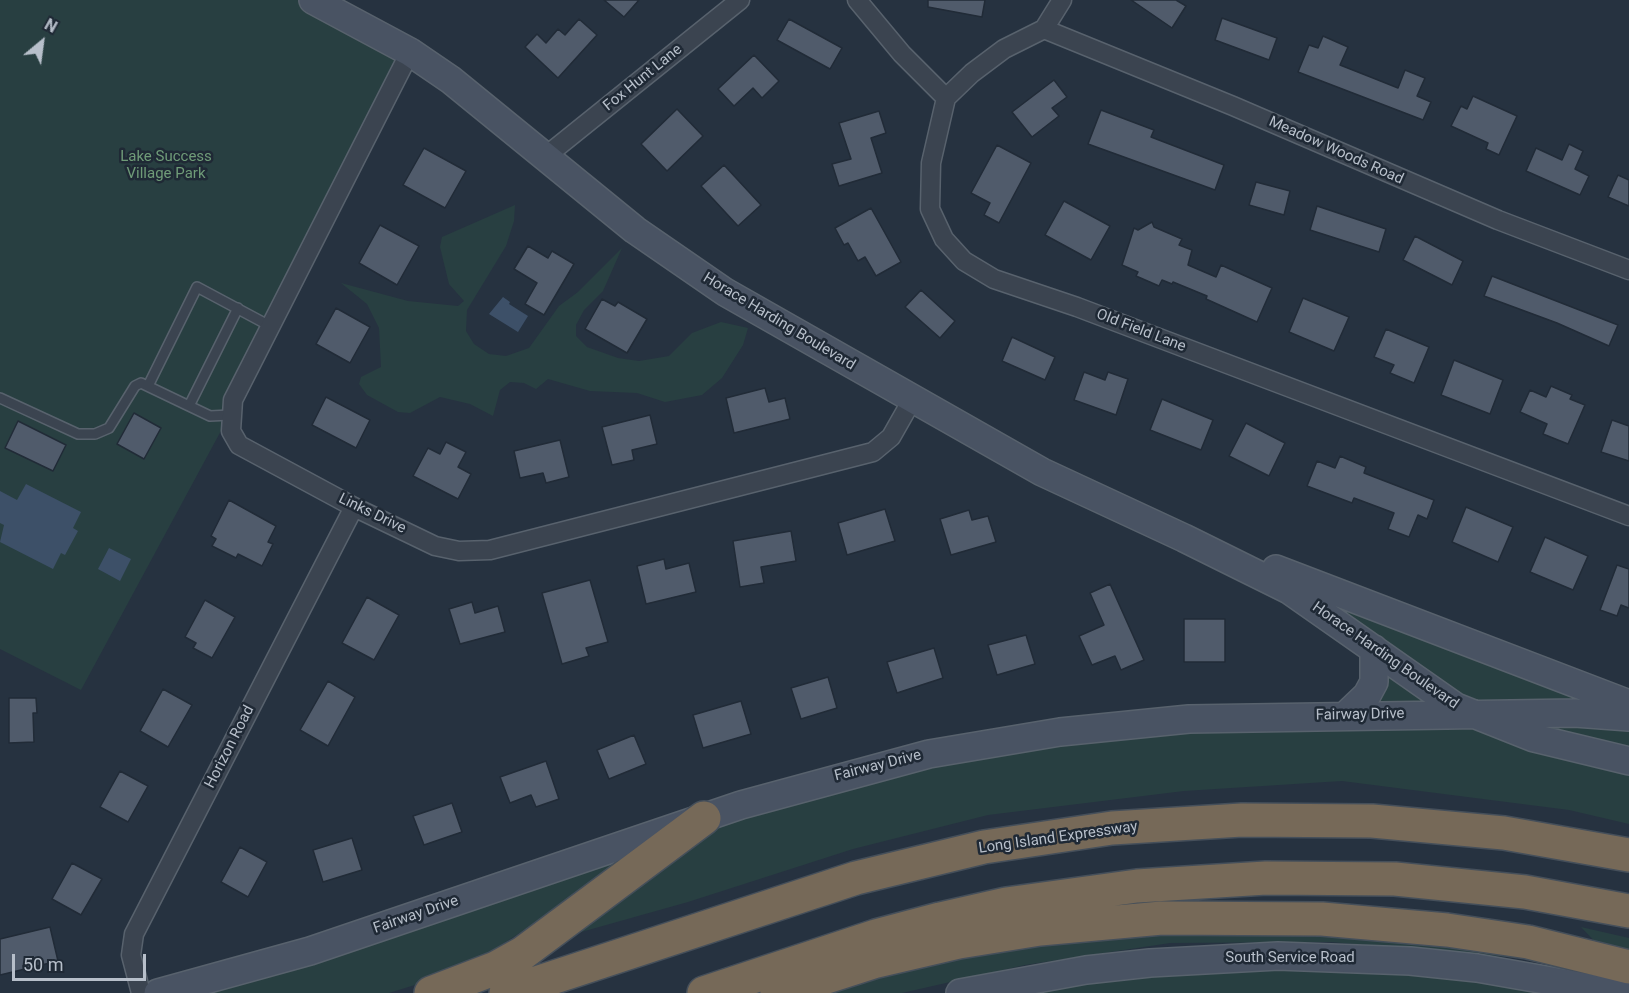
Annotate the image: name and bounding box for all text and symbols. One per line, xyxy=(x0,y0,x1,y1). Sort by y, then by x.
north arrow xyxy=(12,12,72,72)
text: N xyxy=(41,15,61,37)
street label: Fox Hunt Lane xyxy=(600,41,686,115)
street label: Meadow Woods Road xyxy=(1266,113,1406,189)
park label: Lake Success Village Park xyxy=(120,148,212,183)
street label: Horace Harding Boulevard xyxy=(700,269,858,375)
street label: Old Field Lane xyxy=(1094,306,1188,356)
street label: Links Drive xyxy=(335,490,409,538)
street label: Horace Harding Boulevard xyxy=(1308,599,1462,713)
street label: Horizon Road xyxy=(201,703,259,791)
street label: Fairway Drive xyxy=(1315,705,1405,725)
street label: Fairway Drive xyxy=(833,747,923,785)
street label: Long Island Expressway xyxy=(977,818,1139,858)
street label: Fairway Drive xyxy=(371,892,461,938)
scale bar xyxy=(15,942,148,980)
street label: South Service Road xyxy=(1225,949,1355,967)
text: 50 m xyxy=(23,954,63,975)

